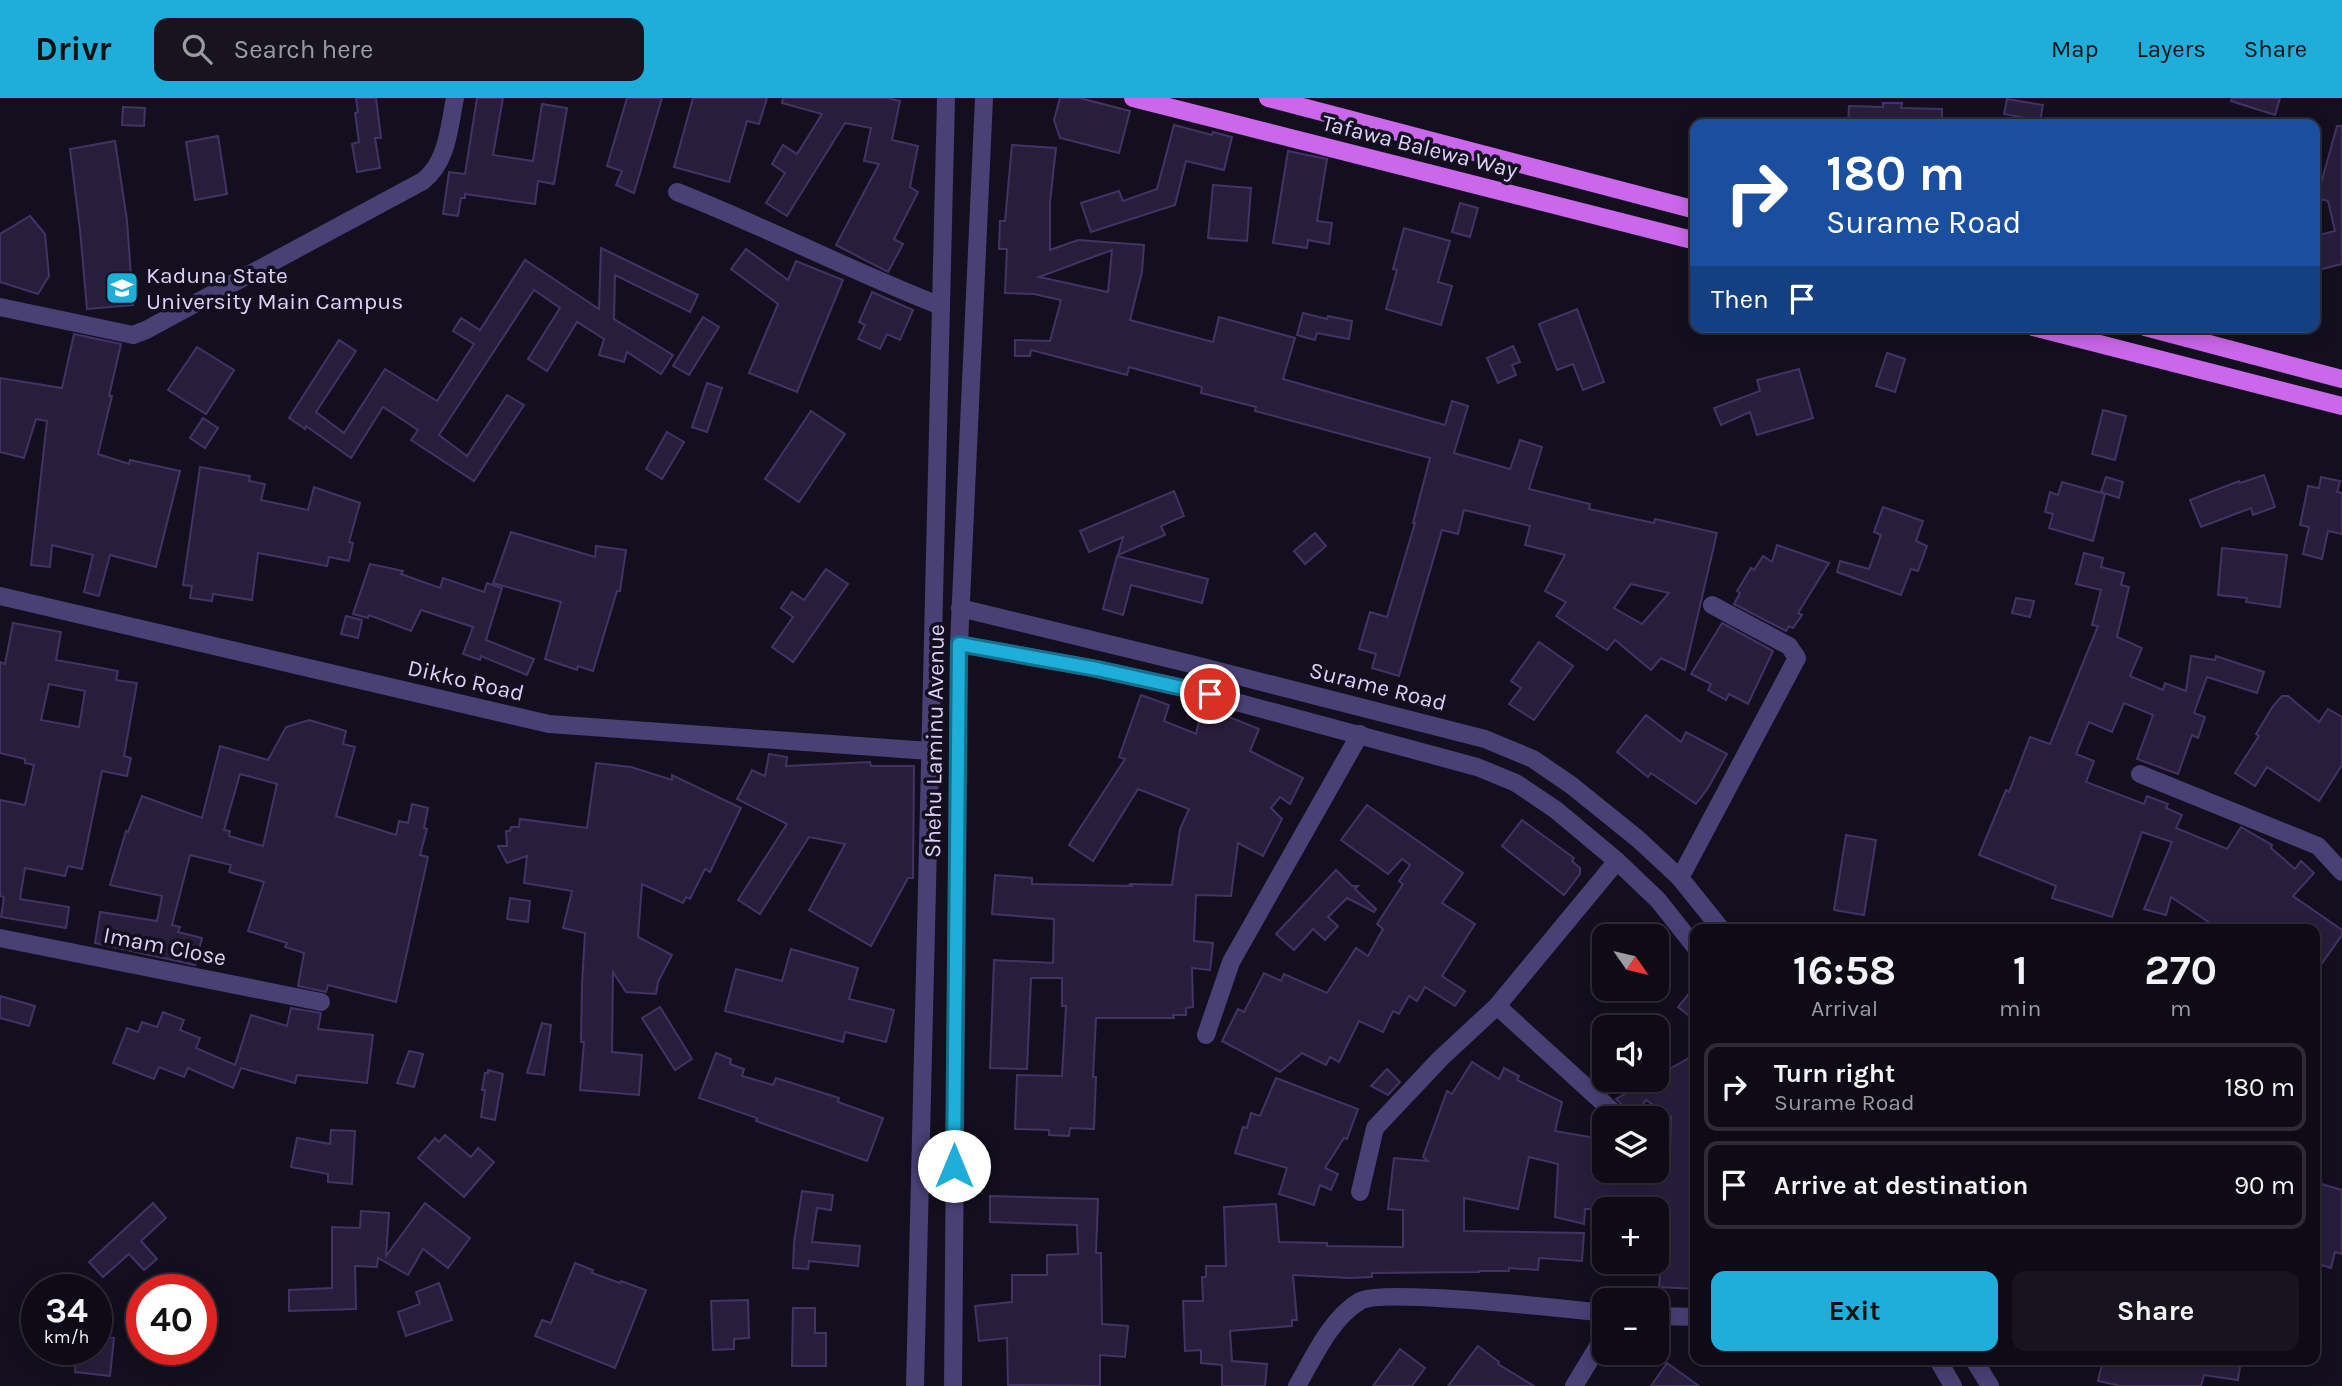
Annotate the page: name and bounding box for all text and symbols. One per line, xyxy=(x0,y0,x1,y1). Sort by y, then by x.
search box xyxy=(154,18,644,81)
text: Drivr xyxy=(35,30,112,68)
icon: search xyxy=(178,30,216,68)
text: Search here xyxy=(234,34,373,65)
text: Map xyxy=(2051,35,2099,63)
text: Layers xyxy=(2137,35,2206,63)
text: Share xyxy=(2244,35,2307,63)
street label: Tafawa Balewa Way xyxy=(1319,109,1521,184)
text: 180 m xyxy=(1826,145,1965,202)
icon: right xyxy=(1711,147,1802,238)
text: Surame Road xyxy=(1826,204,2022,241)
place label: Kaduna State University Main Campus xyxy=(146,262,403,315)
school or university icon: Kaduna State University Main Campus xyxy=(103,269,141,307)
icon: arrive xyxy=(1783,280,1821,318)
text: Then xyxy=(1711,284,1769,315)
street label: Shehu Laminu Avenue xyxy=(919,624,950,858)
street label: Dikko Road xyxy=(405,654,527,707)
street label: Surame Road xyxy=(1306,656,1449,717)
pin xyxy=(1180,664,1240,724)
icon: arrive xyxy=(1191,675,1229,713)
street label: Imam Close xyxy=(101,921,229,972)
north arrow xyxy=(1592,924,1670,1001)
map controls xyxy=(1592,924,1669,1365)
text: 16:58 xyxy=(1793,945,1896,995)
text: 1 xyxy=(2013,945,2028,995)
text: 270 xyxy=(2144,945,2217,995)
text: Arrival xyxy=(1811,995,1878,1022)
text: min xyxy=(1999,995,2041,1022)
text: m xyxy=(2170,995,2191,1022)
button: sound xyxy=(1592,1015,1669,1092)
text: Turn right xyxy=(1774,1058,1895,1089)
icon: right xyxy=(1715,1068,1753,1106)
text: 180 m xyxy=(2225,1072,2295,1103)
text: Surame Road xyxy=(1774,1089,1915,1116)
button: layers xyxy=(1592,1106,1669,1183)
position arrow xyxy=(917,1129,991,1203)
icon: arrive xyxy=(1715,1166,1753,1204)
text: Arrive at destination xyxy=(1774,1170,2028,1201)
text: 90 m xyxy=(2234,1170,2295,1201)
button: + xyxy=(1592,1197,1669,1274)
button: Exit xyxy=(1711,1271,1998,1351)
button: Share xyxy=(2012,1271,2299,1351)
speed limit sign: 40 xyxy=(126,1274,217,1365)
button: − xyxy=(1592,1288,1669,1365)
text: 34 xyxy=(45,1290,88,1331)
text: km/h xyxy=(44,1326,89,1348)

